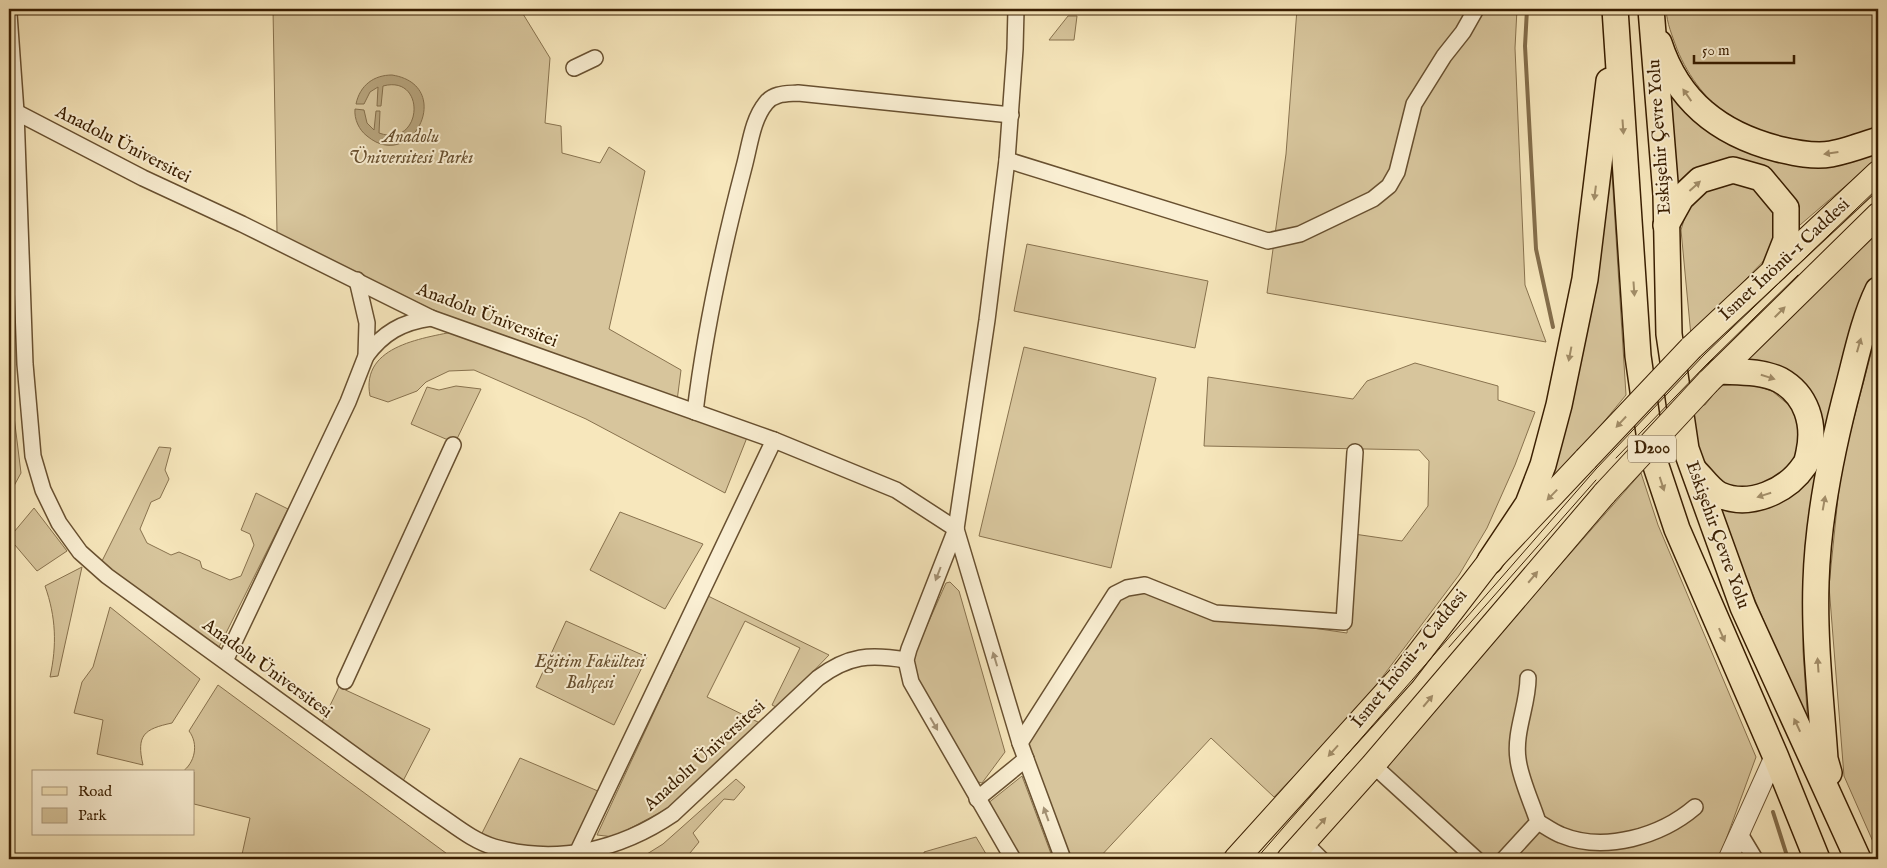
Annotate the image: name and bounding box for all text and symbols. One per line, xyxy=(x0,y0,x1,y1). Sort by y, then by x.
scale bar xyxy=(1694,32,1794,64)
text: 50 m xyxy=(1702,41,1730,60)
street label: Eskişehir Çevre Yolu xyxy=(1643,59,1677,215)
one-way arrow xyxy=(1682,88,1692,101)
street label: Anadolu Üniversitei xyxy=(50,100,195,189)
one-way arrow xyxy=(1619,120,1627,136)
park label: Anadolu Üniversitesi Parkı xyxy=(349,126,473,170)
one-way arrow xyxy=(1823,149,1839,157)
one-way arrow xyxy=(1688,180,1700,192)
one-way arrow xyxy=(1591,186,1599,202)
street label: İsmet İnönü-1 Caddesi xyxy=(1714,193,1855,326)
street label: Anadolu Üniversitei xyxy=(412,277,561,354)
one-way arrow xyxy=(1630,282,1638,298)
one-way arrow xyxy=(1774,306,1786,318)
one-way arrow xyxy=(1855,337,1863,353)
one-way arrow xyxy=(1566,346,1574,362)
one-way arrow xyxy=(1761,373,1776,381)
one-way arrow xyxy=(1615,416,1627,428)
road number: D200 xyxy=(1628,436,1676,462)
street label: Eskişehir Çevre Yolu xyxy=(1680,458,1754,612)
one-way arrow xyxy=(1659,477,1666,492)
one-way arrow xyxy=(1546,488,1558,500)
one-way arrow xyxy=(1756,492,1771,499)
one-way arrow xyxy=(1820,495,1828,511)
one-way arrow xyxy=(934,567,942,582)
one-way arrow xyxy=(1528,570,1539,583)
street label: İsmet İnönü-2 Caddesi xyxy=(1346,584,1473,733)
street label: Anadolu Üniversitesi xyxy=(197,613,337,724)
one-way arrow xyxy=(1719,628,1727,642)
park label: Eğitim Fakültesi Bahçesi xyxy=(534,651,647,695)
one-way arrow xyxy=(990,652,998,667)
one-way arrow xyxy=(1814,657,1822,673)
street label: Anadolu Üniversitesi xyxy=(638,695,771,817)
one-way arrow xyxy=(1422,695,1434,707)
one-way arrow xyxy=(930,717,939,730)
one-way arrow xyxy=(1793,718,1801,732)
one-way arrow xyxy=(1328,744,1339,757)
legend xyxy=(32,770,195,836)
text: Road xyxy=(78,782,113,801)
text: Park xyxy=(78,806,108,825)
one-way arrow xyxy=(1042,806,1049,821)
one-way arrow xyxy=(1315,818,1327,830)

